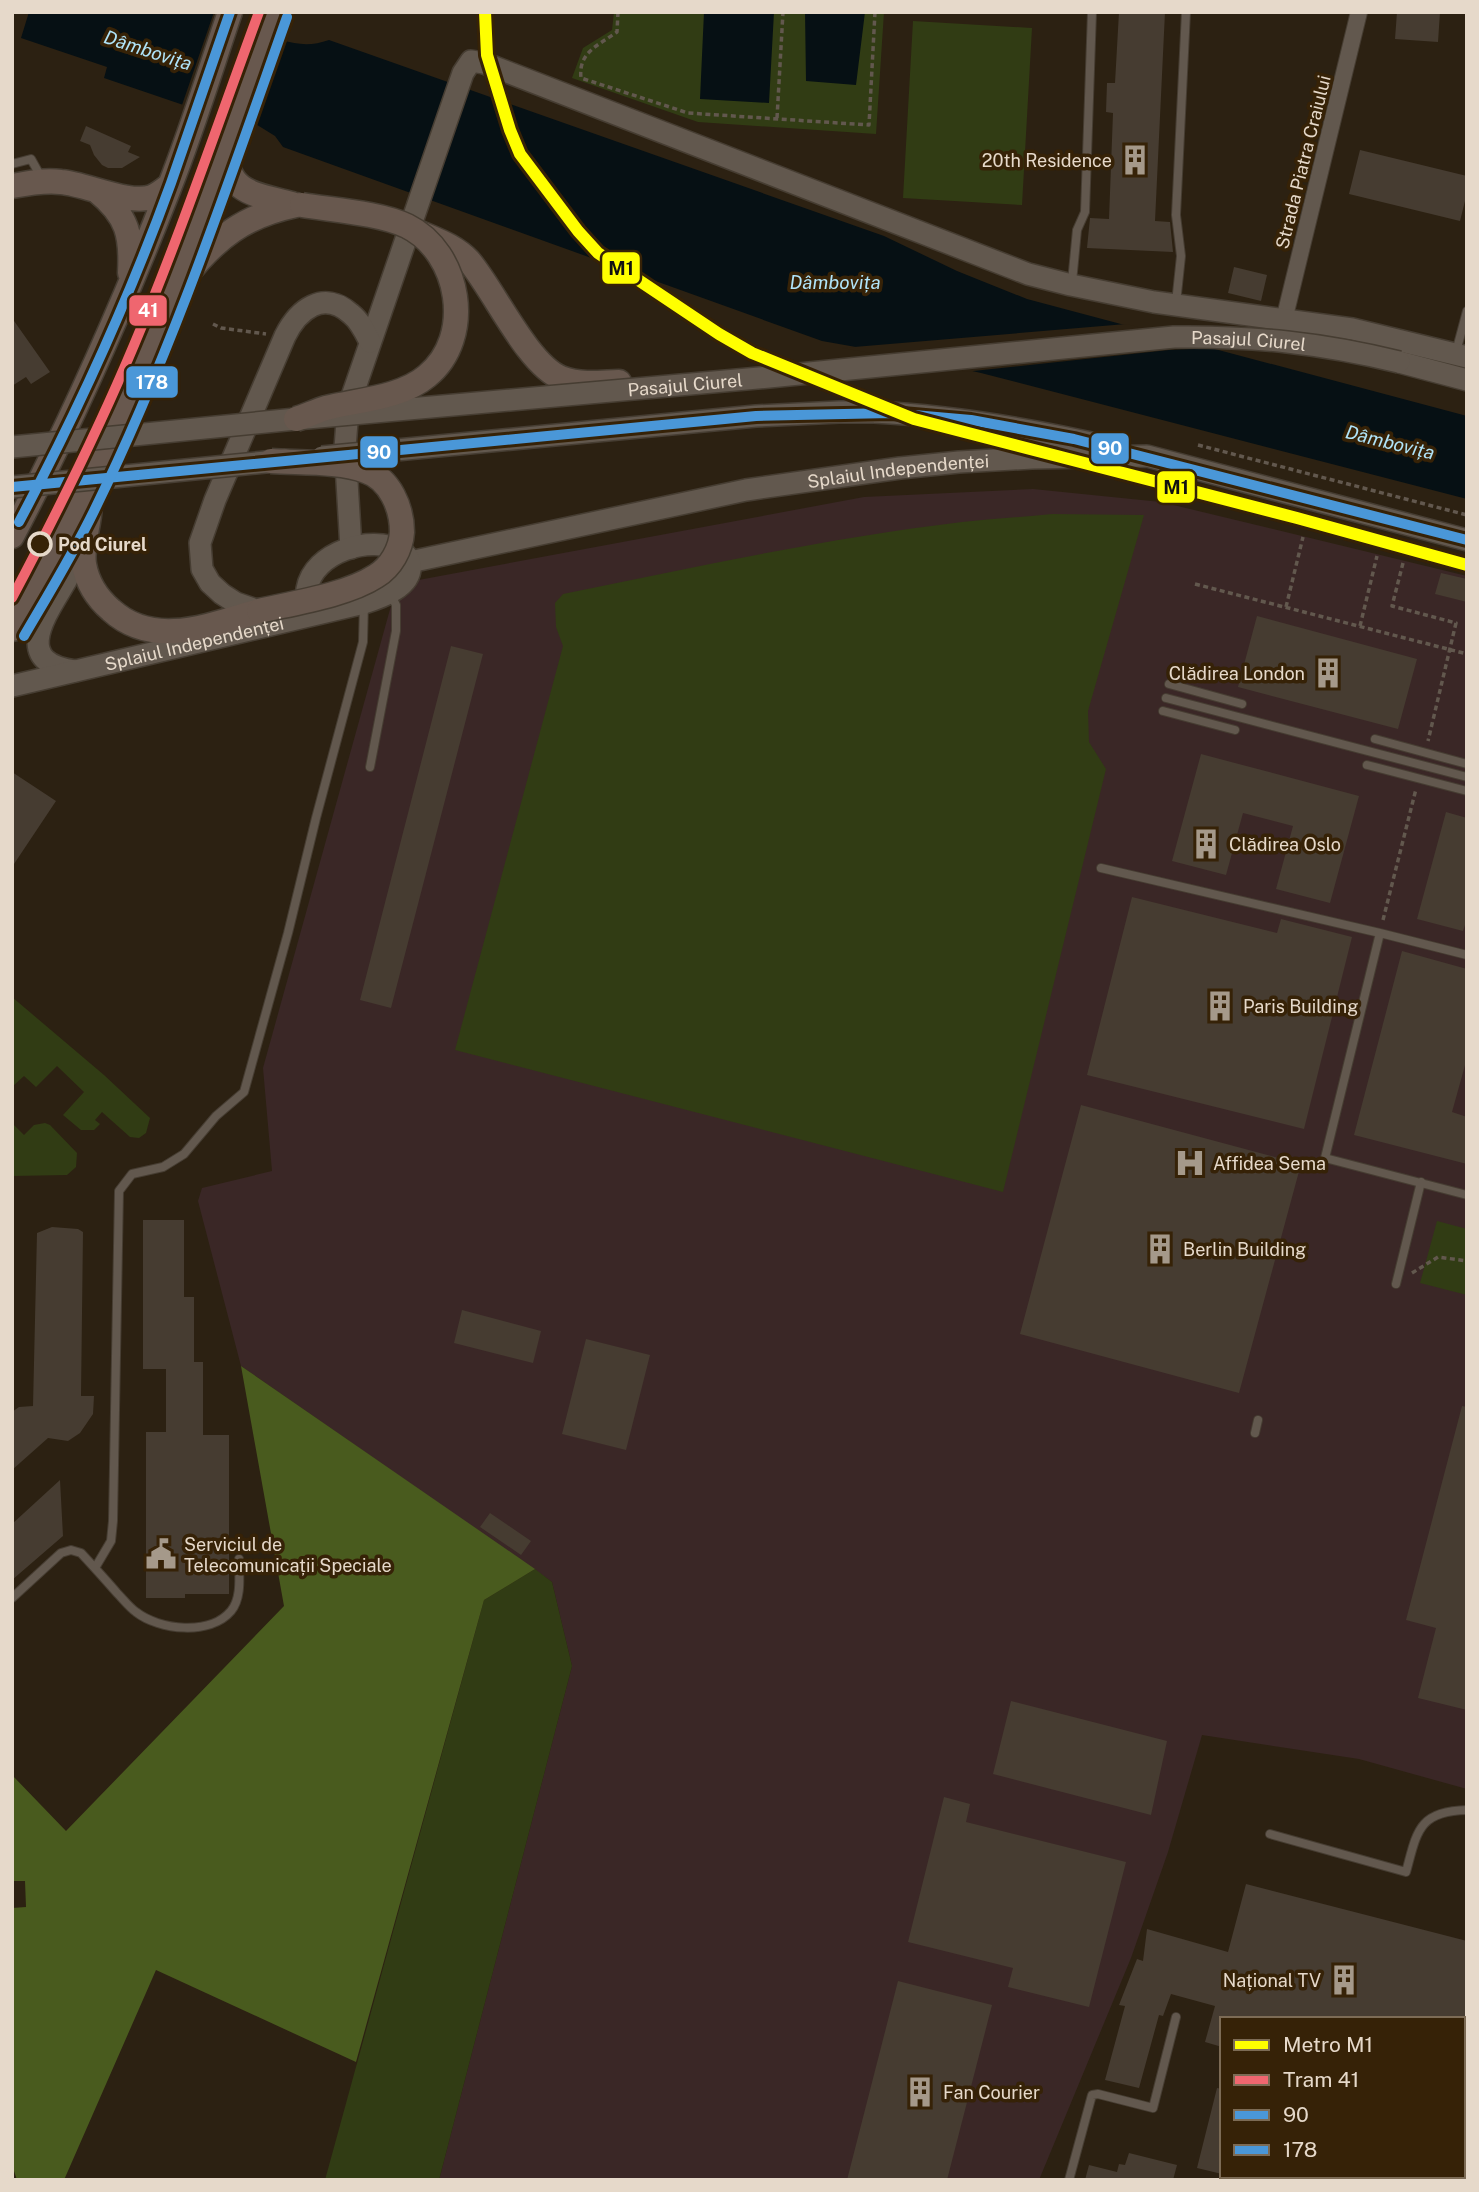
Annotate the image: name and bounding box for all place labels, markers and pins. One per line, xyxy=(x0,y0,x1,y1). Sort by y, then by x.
building icon: 20th Residence xyxy=(1118,143,1152,177)
place label: 20th Residence xyxy=(982,150,1112,171)
marker: Pod Ciurel xyxy=(28,532,52,556)
place label: Pod Ciurel xyxy=(58,534,147,555)
building icon: Clădirea London xyxy=(1311,656,1345,690)
place label: Clădirea London xyxy=(1169,663,1305,684)
building icon: Clădirea Oslo xyxy=(1189,827,1223,861)
place label: Clădirea Oslo xyxy=(1229,834,1341,855)
building icon: Paris Building xyxy=(1203,989,1237,1023)
place label: Paris Building xyxy=(1243,996,1358,1017)
hospital icon: Affidea Sema xyxy=(1173,1146,1207,1180)
place label: Affidea Sema xyxy=(1213,1153,1326,1174)
building icon: Berlin Building xyxy=(1143,1232,1177,1266)
place label: Berlin Building xyxy=(1183,1239,1306,1260)
place label: Serviciul de Telecomunicații Speciale xyxy=(184,1534,392,1576)
public building icon: Serviciul de Telecomunicații Speciale xyxy=(144,1537,178,1571)
building icon: Național TV xyxy=(1327,1963,1361,1997)
place label: Național TV xyxy=(1223,1970,1321,1991)
building icon: Fan Courier xyxy=(903,2075,937,2109)
place label: Fan Courier xyxy=(943,2082,1040,2103)

